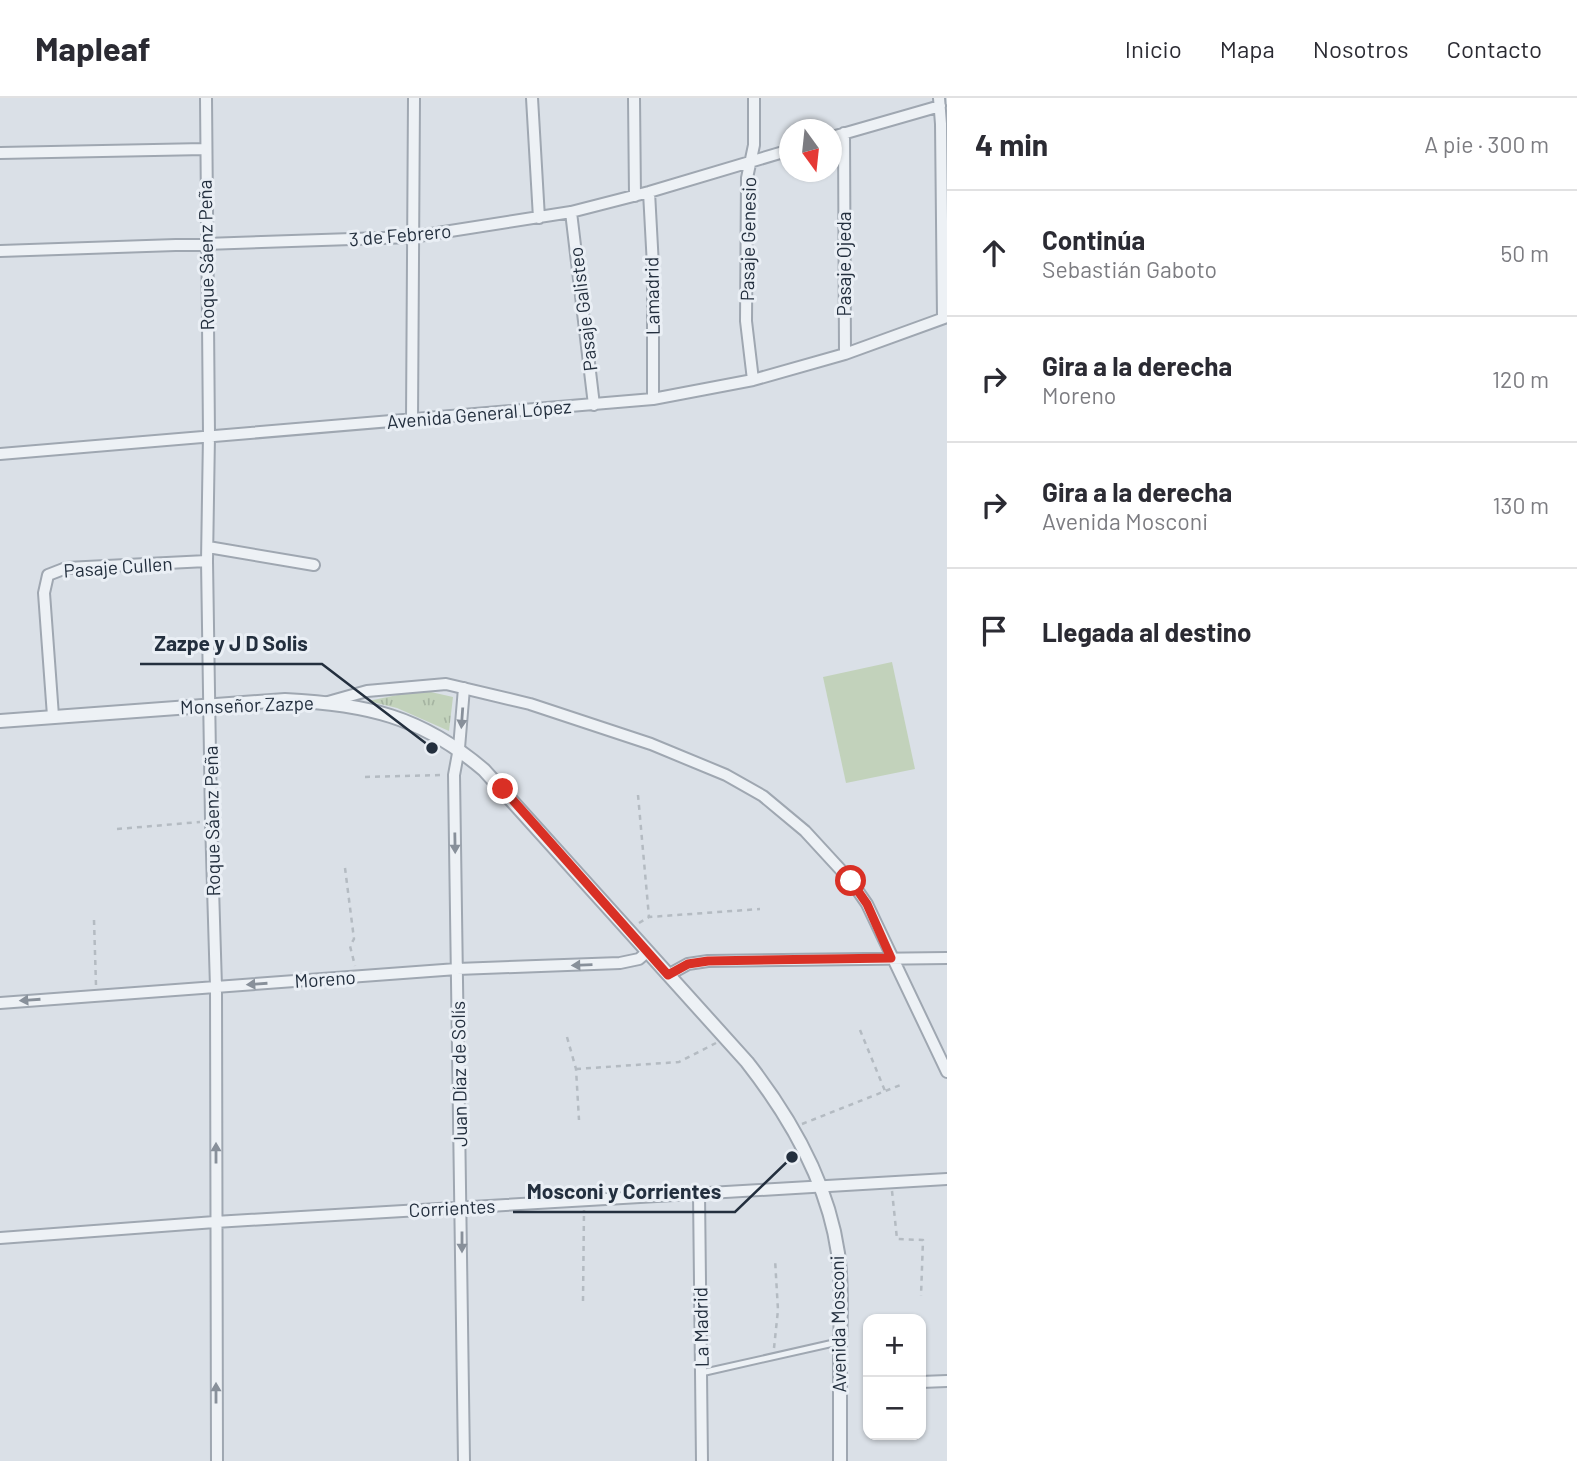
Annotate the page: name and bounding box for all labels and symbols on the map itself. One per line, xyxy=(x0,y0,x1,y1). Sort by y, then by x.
north arrow xyxy=(779,119,842,182)
street label: Pasaje Genesio xyxy=(735,177,760,301)
street label: Roque Sáenz Peña xyxy=(193,179,218,331)
street label: Pasaje Ojeda xyxy=(832,211,855,317)
street label: 3 de Febrero xyxy=(348,219,452,250)
street label: Pasaje Galisteo xyxy=(563,246,602,373)
street label: Lamadrid xyxy=(639,257,664,335)
street label: Avenida General López xyxy=(386,394,572,433)
street label: Pasaje Cullen xyxy=(63,551,173,582)
callout: Zazpe y J D Solis xyxy=(140,622,322,664)
text: Zazpe y J D Solis xyxy=(154,630,308,655)
street label: Monseñor Zazpe xyxy=(180,691,314,718)
one-way arrow xyxy=(456,708,467,730)
street label: Roque Sáenz Peña xyxy=(199,745,224,897)
route end xyxy=(487,773,518,804)
one-way arrow xyxy=(449,833,461,855)
route start xyxy=(835,865,866,896)
one-way arrow xyxy=(571,959,593,970)
street label: Moreno xyxy=(294,965,356,992)
one-way arrow xyxy=(246,979,268,990)
one-way arrow xyxy=(19,995,41,1006)
street label: Juan Díaz de Solís xyxy=(446,1001,471,1147)
one-way arrow xyxy=(210,1142,222,1164)
callout: Mosconi y Corrientes xyxy=(513,1170,735,1212)
text: Mosconi y Corrientes xyxy=(527,1178,721,1203)
street label: Corrientes xyxy=(408,1194,496,1221)
one-way arrow xyxy=(456,1232,468,1254)
street label: Avenida Mosconi xyxy=(825,1255,850,1393)
street label: La Madrid xyxy=(688,1287,713,1367)
one-way arrow xyxy=(211,1382,222,1404)

